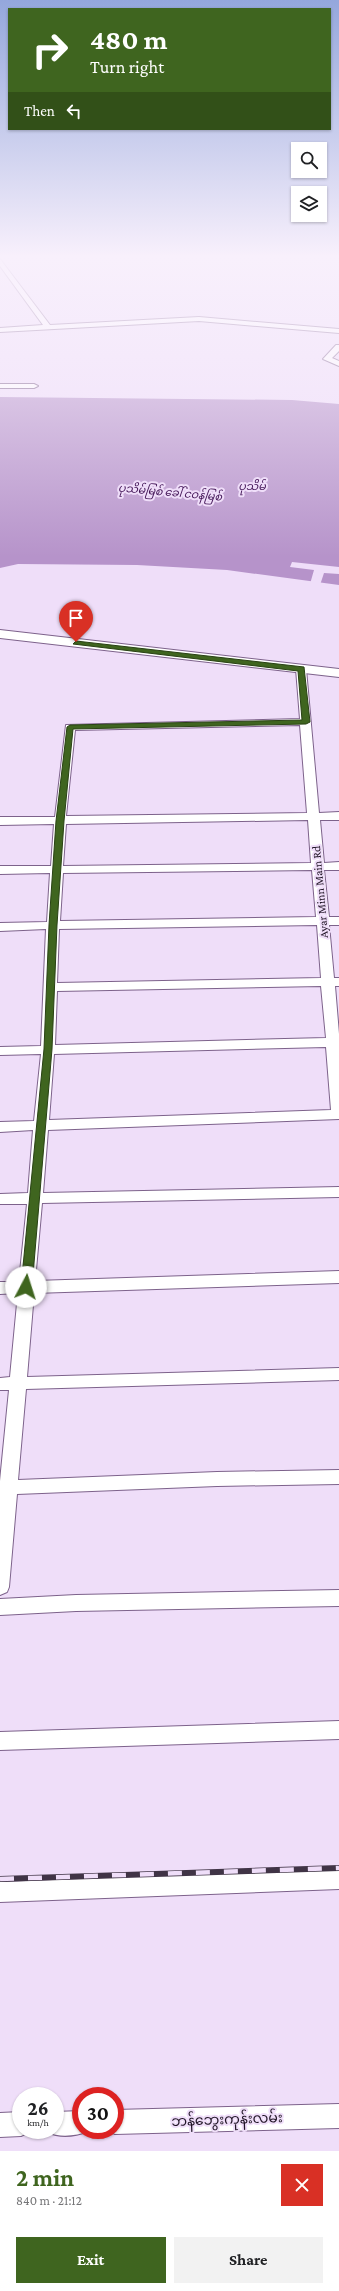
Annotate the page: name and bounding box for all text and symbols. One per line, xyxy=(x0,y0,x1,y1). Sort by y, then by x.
icon: right xyxy=(24,24,76,76)
text: 480 m xyxy=(90,24,168,55)
text: Turn right xyxy=(90,57,164,77)
icon: left xyxy=(63,100,85,122)
text: Then xyxy=(24,103,55,119)
map controls xyxy=(291,142,327,222)
button: search xyxy=(291,142,327,178)
button: layers xyxy=(291,186,327,222)
water label: ပုသိမ် xyxy=(238,478,266,496)
water label: ပုသိမ်မြစ် ခေါ် ငဝန်မြစ် xyxy=(117,479,223,507)
pin xyxy=(59,601,93,642)
icon: arrive xyxy=(65,607,87,629)
street label: Ayar Minn Main Rd xyxy=(309,845,331,939)
position arrow xyxy=(5,1266,47,1308)
speed limit sign: 30 xyxy=(72,2087,124,2139)
text: 26 xyxy=(27,2097,49,2119)
street label: ဘန်ဘွေးကုန်းလမ်း xyxy=(171,2107,283,2133)
text: km/h xyxy=(27,2117,49,2128)
text: 2 min xyxy=(16,2164,74,2191)
button: close xyxy=(281,2164,323,2206)
text: 840 m · 21:12 xyxy=(16,2193,82,2208)
button: Exit xyxy=(16,2237,166,2283)
button: Share xyxy=(174,2237,323,2283)

